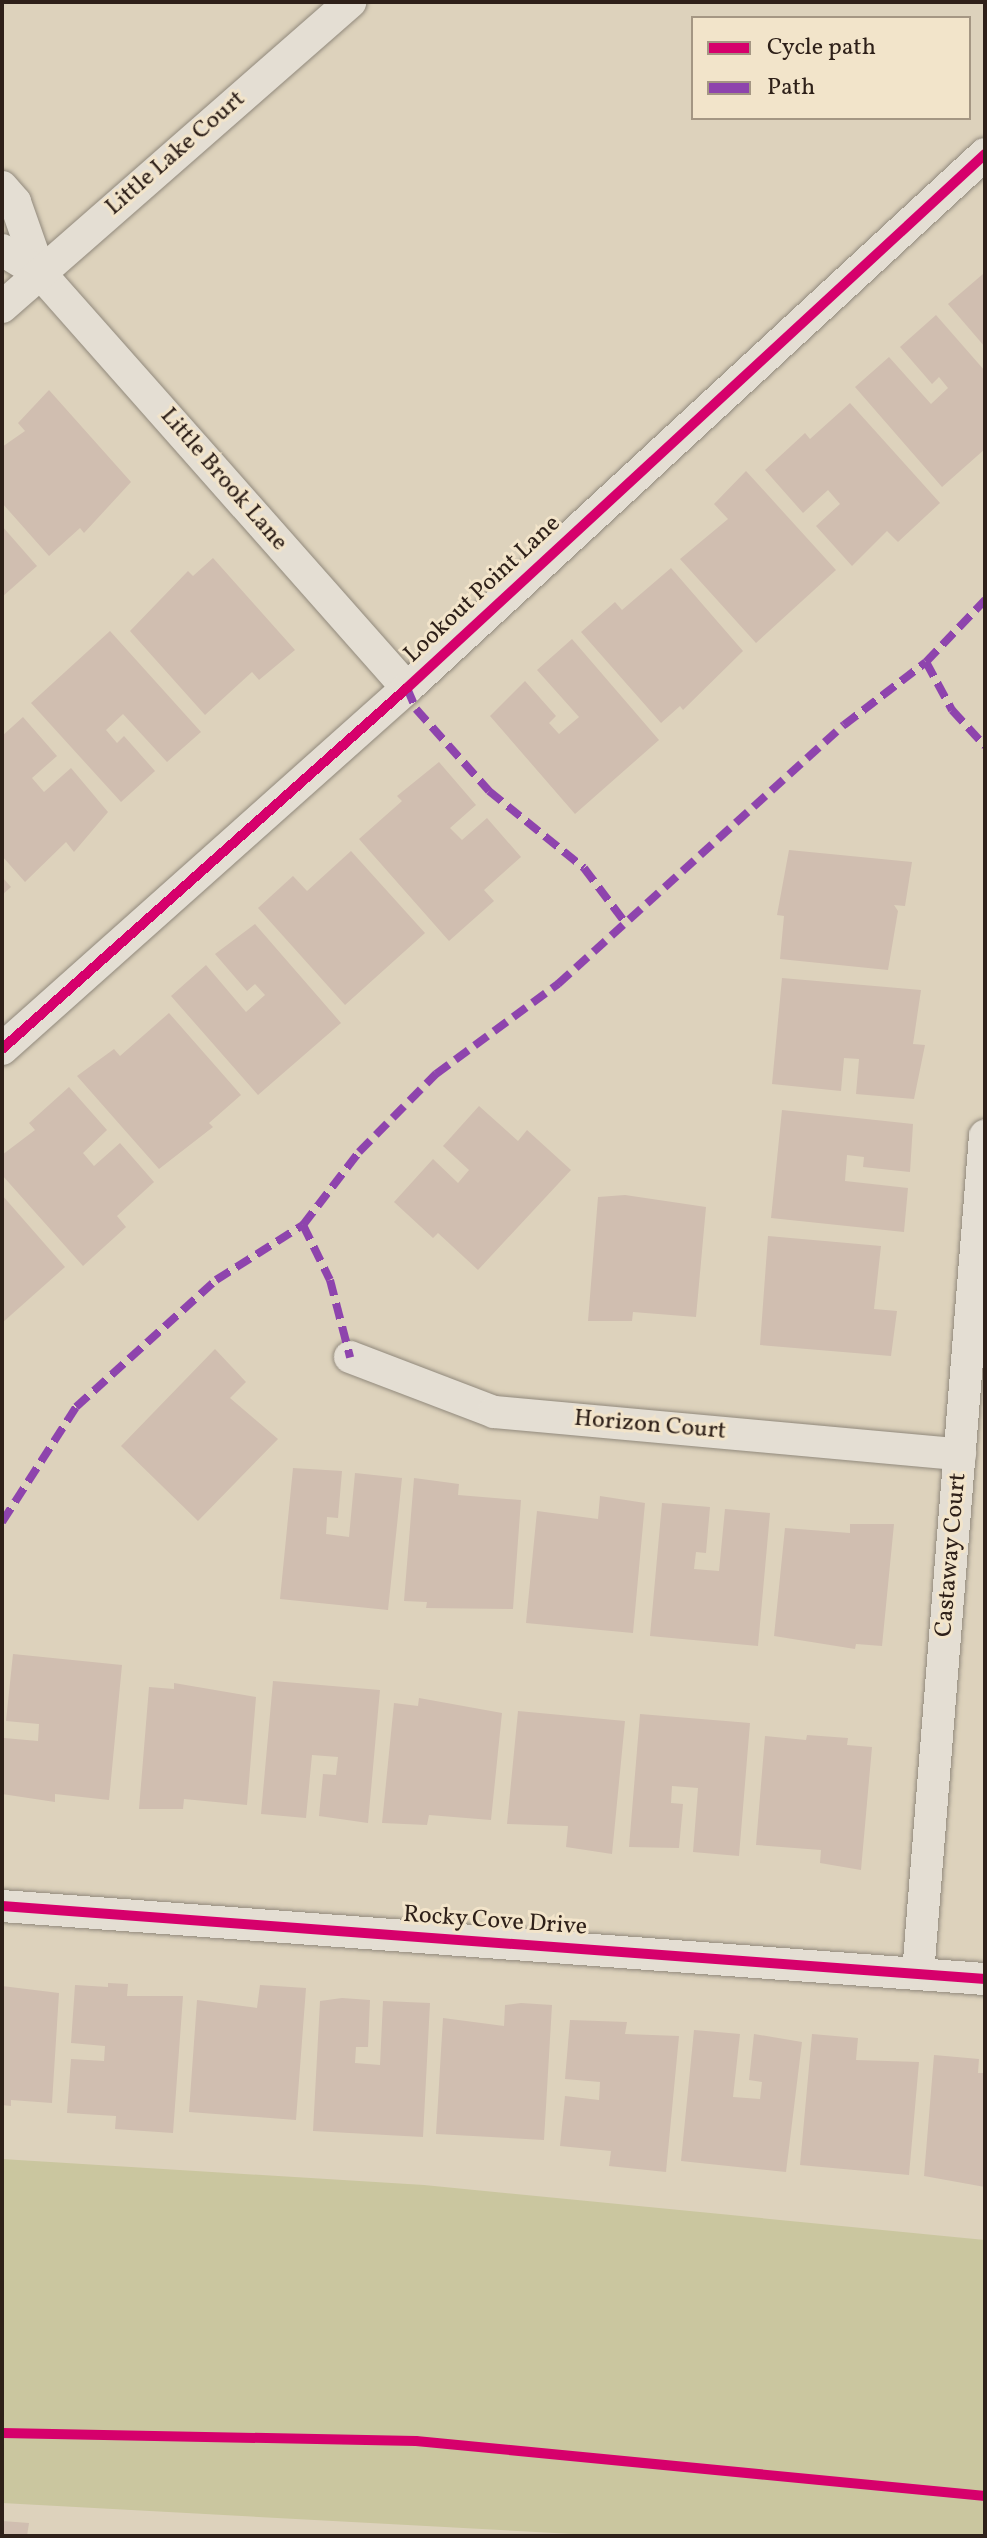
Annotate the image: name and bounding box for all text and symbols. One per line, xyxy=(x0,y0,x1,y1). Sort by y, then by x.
legend xyxy=(691,16,971,120)
text: Cycle path xyxy=(767,31,876,65)
text: Path xyxy=(767,71,815,105)
street label: Little Lake Court xyxy=(100,86,252,222)
street label: Little Brook Lane xyxy=(153,403,293,557)
street label: Lookout Point Lane xyxy=(399,510,567,670)
street label: Horizon Court xyxy=(573,1405,727,1447)
street label: Castaway Court xyxy=(930,1471,974,1639)
street label: Rocky Cove Drive xyxy=(402,1901,588,1943)

